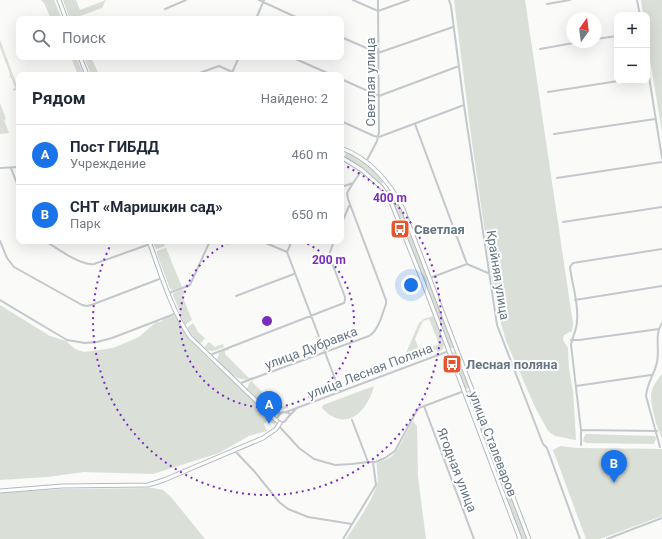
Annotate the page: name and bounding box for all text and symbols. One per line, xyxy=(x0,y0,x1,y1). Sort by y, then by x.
north arrow xyxy=(566,12,602,48)
map controls xyxy=(614,12,650,84)
button: + xyxy=(614,12,650,48)
search box xyxy=(16,16,344,60)
icon: search xyxy=(30,27,52,49)
text: Поиск xyxy=(62,29,106,47)
street label: Светлая улица xyxy=(363,37,378,127)
button: − xyxy=(614,48,650,84)
text: Рядом xyxy=(32,88,86,108)
text: Найдено: 2 xyxy=(261,91,328,106)
text: Пост ГИБДД xyxy=(70,138,159,156)
text: A xyxy=(41,147,49,162)
text: 460 m xyxy=(291,147,328,162)
text: Учреждение xyxy=(70,156,146,171)
text: 400 m xyxy=(373,191,407,205)
text: СНТ «Маришкин сад» xyxy=(70,198,223,216)
text: B xyxy=(41,207,49,222)
text: 650 m xyxy=(291,207,328,222)
text: Парк xyxy=(70,216,101,231)
bus stop icon: Светлая xyxy=(389,218,411,240)
place label: Светлая xyxy=(414,222,465,237)
street label: Крайняя улица xyxy=(483,229,513,321)
text: 200 m xyxy=(312,253,346,267)
your location xyxy=(401,275,421,295)
centre of rings xyxy=(260,314,274,328)
street label: улица Дубравка xyxy=(263,323,359,373)
street label: улица Лесная Поляна xyxy=(305,340,435,402)
bus stop icon: Лесная поляна xyxy=(441,353,463,375)
place label: Лесная поляна xyxy=(466,357,557,372)
street label: улица Сталеваров xyxy=(466,389,520,499)
pin: A xyxy=(256,391,282,424)
street label: Ягодная улица xyxy=(434,426,480,514)
pin: B xyxy=(601,450,627,483)

